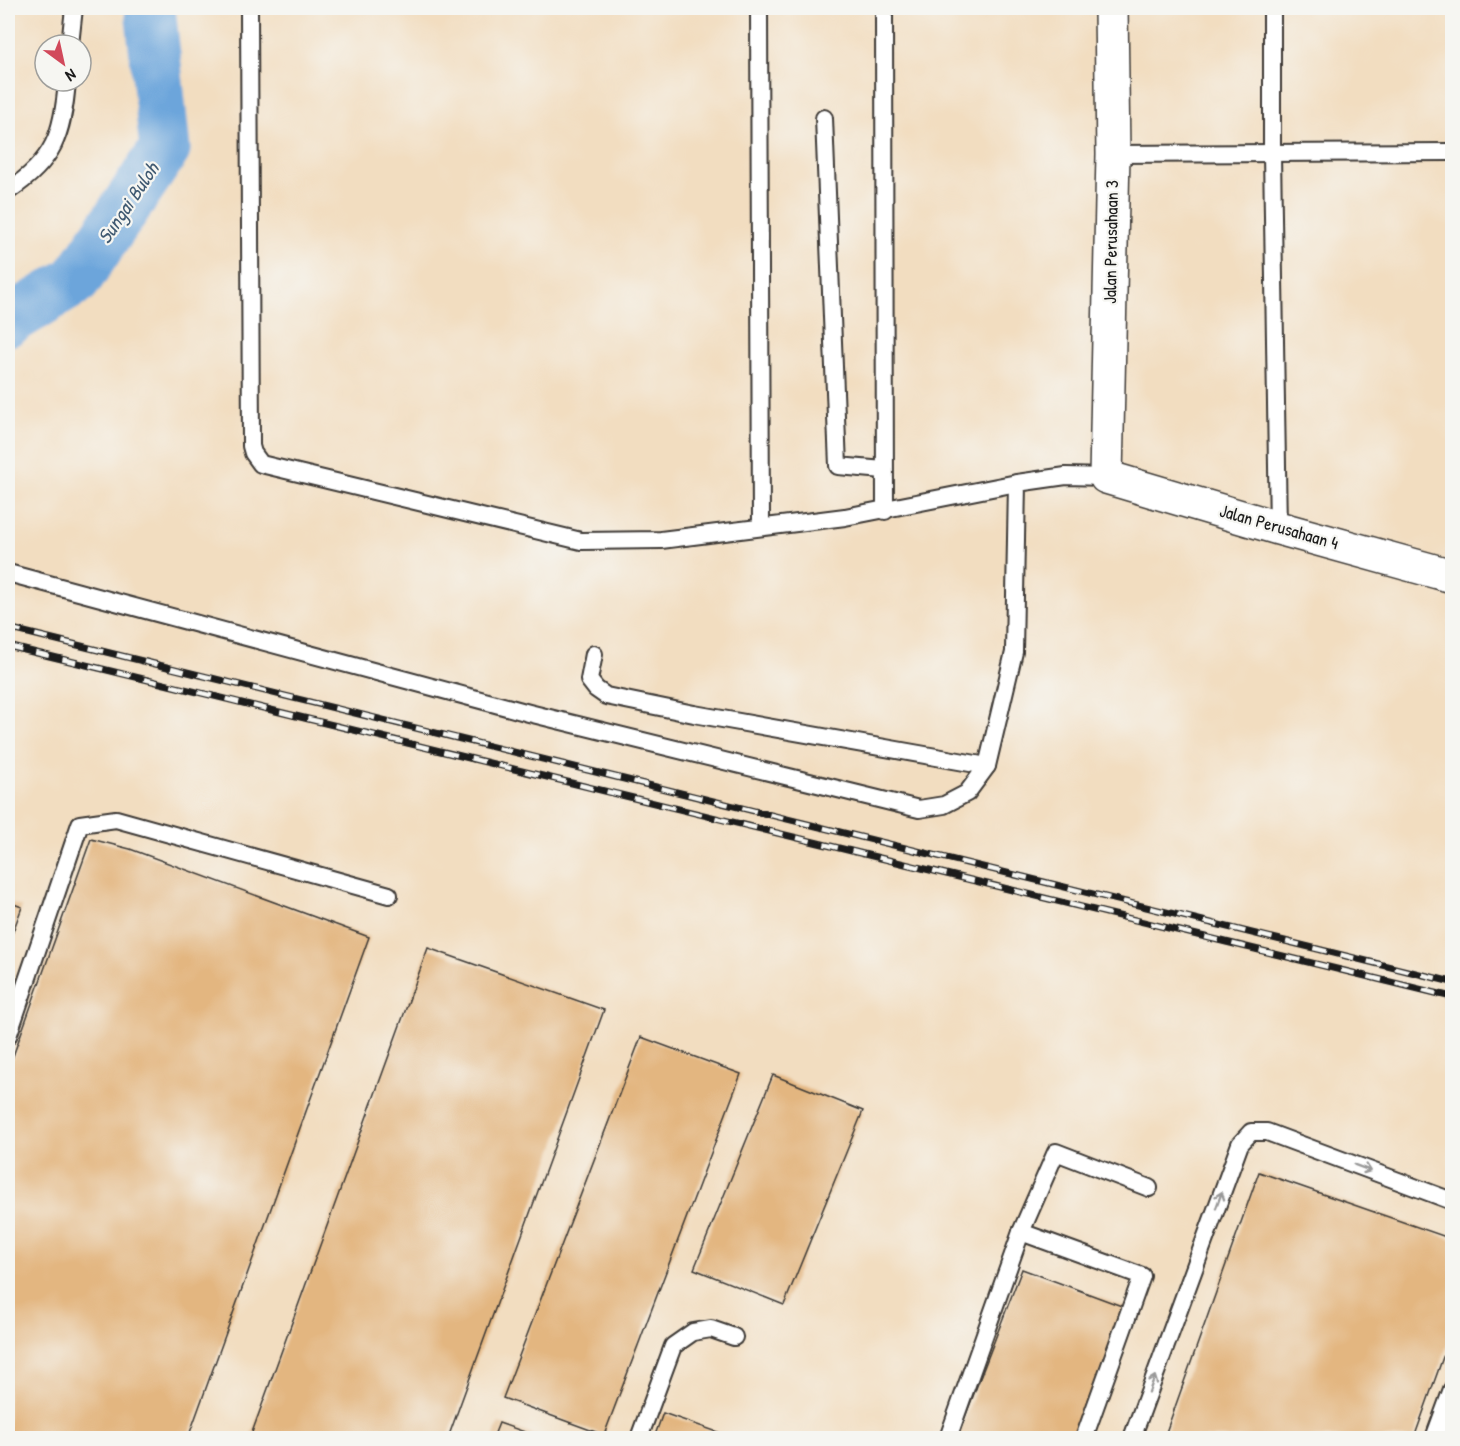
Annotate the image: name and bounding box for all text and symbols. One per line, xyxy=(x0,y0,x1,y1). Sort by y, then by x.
north arrow xyxy=(33,33,93,93)
text: N xyxy=(61,64,81,87)
water label: Sungai Buloh xyxy=(91,156,166,249)
street label: Jalan Perusahaan 3 xyxy=(1097,180,1124,304)
street label: Jalan Perusahaan 4 xyxy=(1217,498,1342,555)
one-way arrow xyxy=(1353,1163,1372,1174)
one-way arrow xyxy=(1215,1192,1226,1210)
one-way arrow xyxy=(1148,1375,1159,1393)

